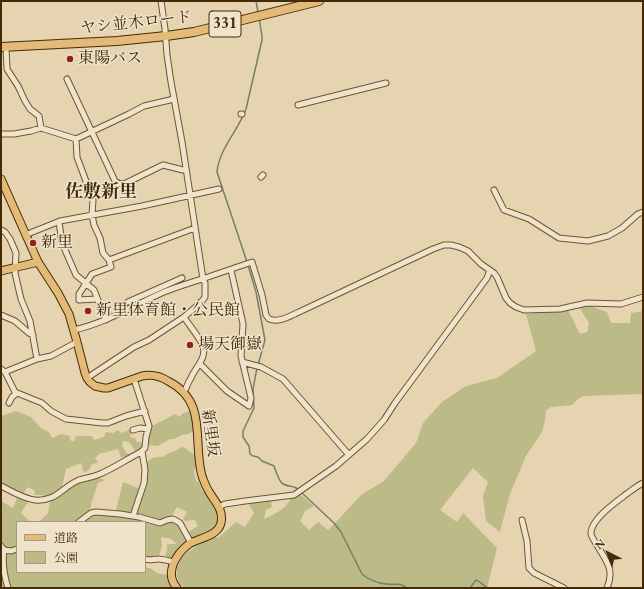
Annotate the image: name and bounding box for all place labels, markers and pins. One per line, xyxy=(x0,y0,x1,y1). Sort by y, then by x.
place label: 東陽バス xyxy=(78,49,142,69)
marker: 東陽バス xyxy=(65,54,75,64)
place label: 新里 xyxy=(41,233,73,253)
marker: 新里 xyxy=(28,238,38,248)
place label: 新里体育館・公民館 xyxy=(96,301,240,321)
marker: 新里体育館・公民館 xyxy=(83,306,93,316)
place label: 場天御嶽 xyxy=(198,335,262,355)
marker: 場天御嶽 xyxy=(185,340,195,350)

